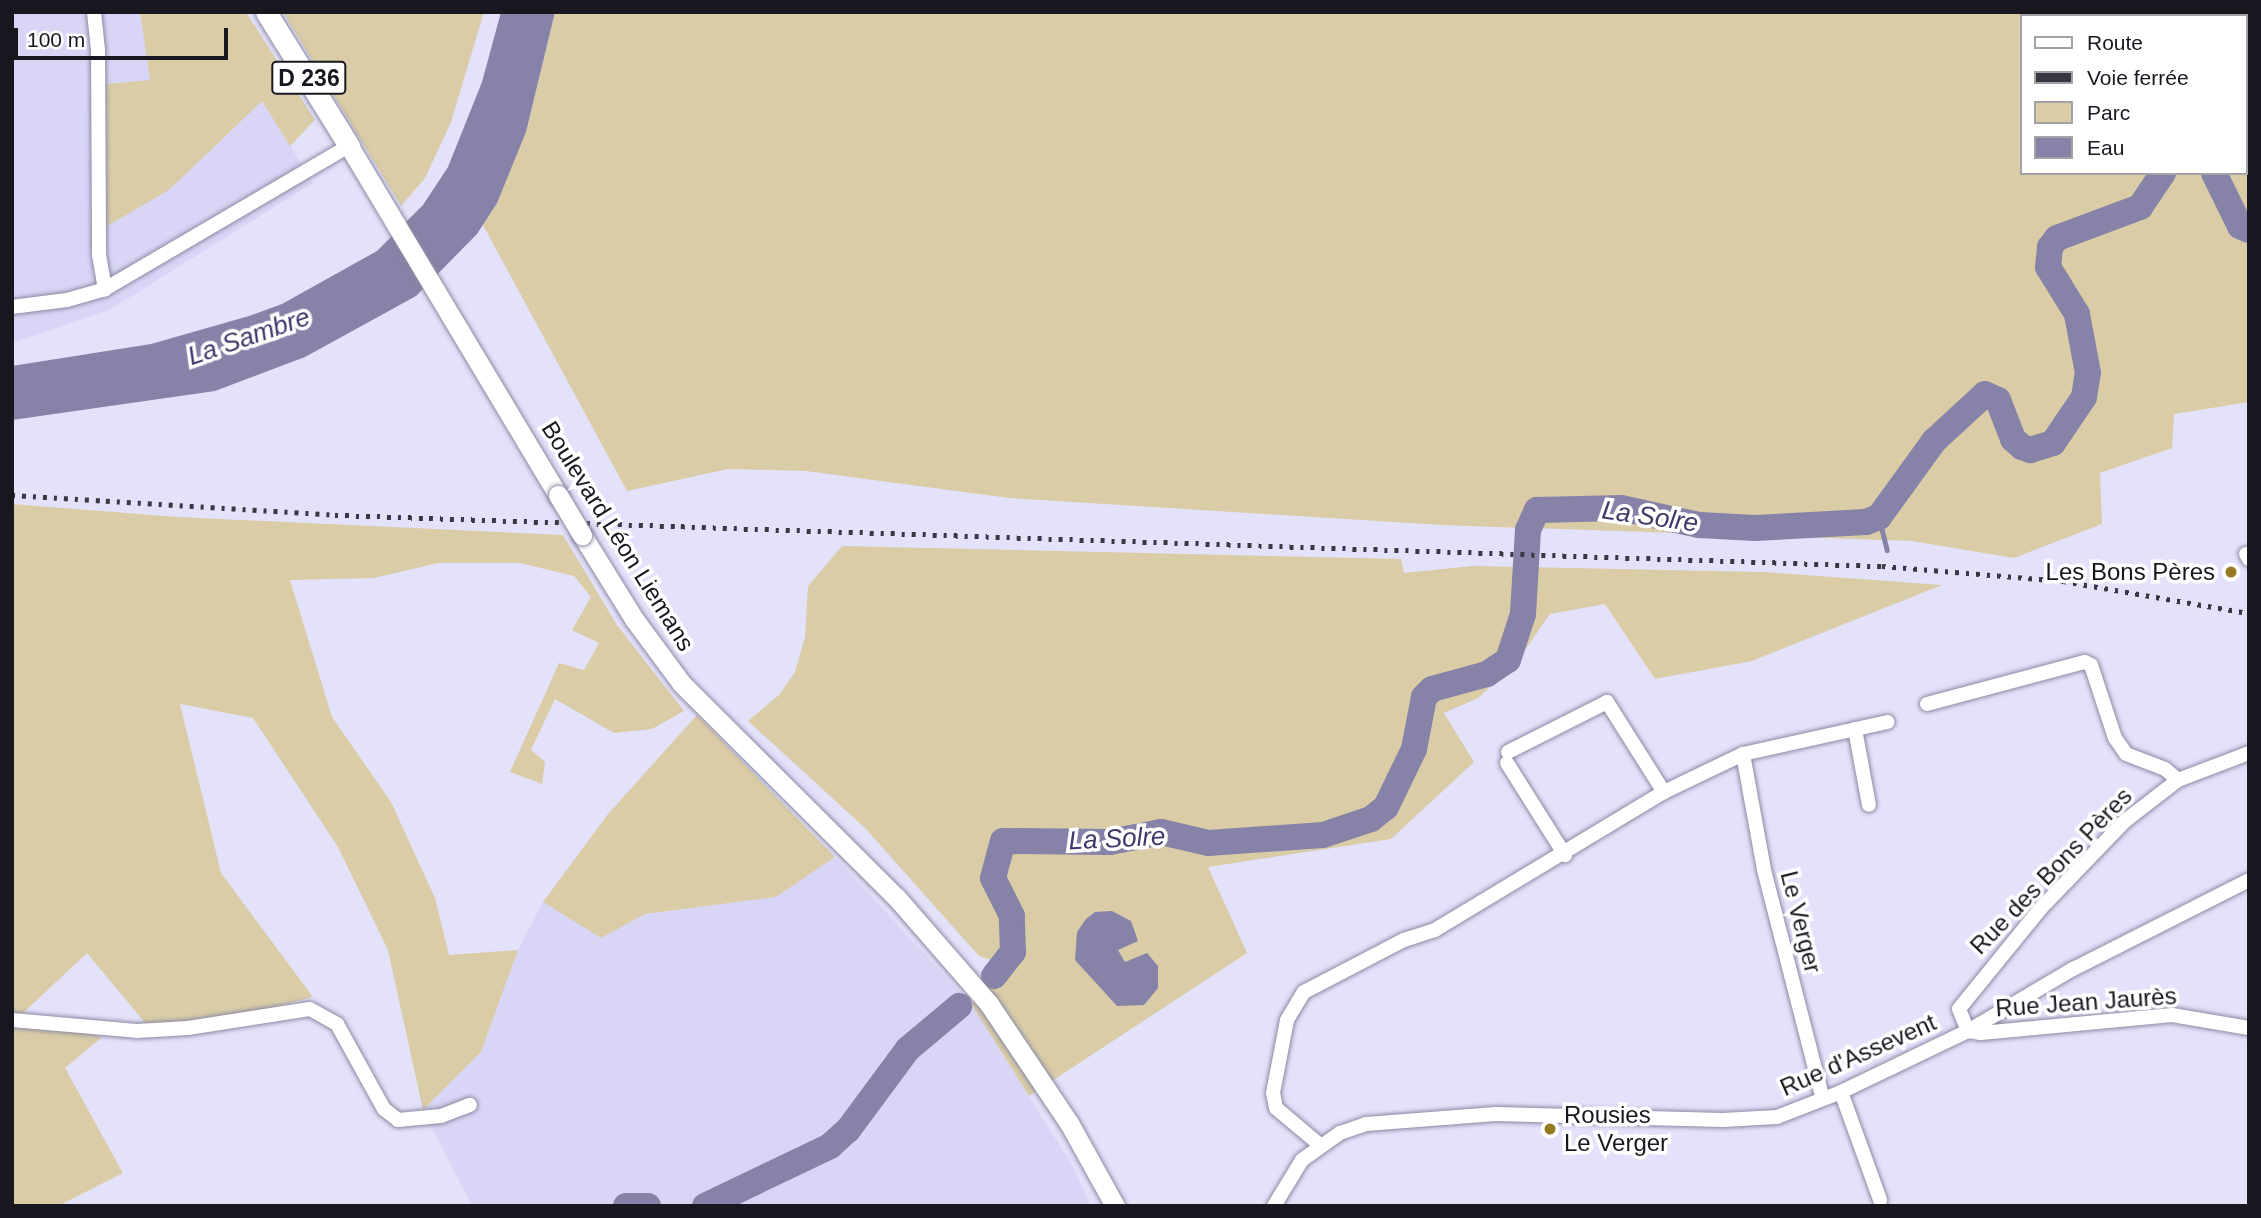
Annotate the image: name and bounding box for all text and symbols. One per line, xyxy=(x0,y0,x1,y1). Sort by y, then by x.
scale bar xyxy=(18,14,231,58)
legend xyxy=(2020,14,2247,175)
text: 100 m xyxy=(27,28,85,51)
text: Route xyxy=(2087,31,2143,54)
road number: D 236 xyxy=(270,58,348,97)
text: Voie ferrée xyxy=(2087,66,2189,89)
text: Parc xyxy=(2087,101,2130,124)
text: Eau xyxy=(2087,136,2124,159)
water label: La Sambre xyxy=(184,302,314,372)
street label: Boulevard Léon Liemans xyxy=(535,416,701,656)
water label: La Solre xyxy=(1600,495,1700,539)
place label: Les Bons Pères xyxy=(2046,558,2215,586)
marker: Les Bons Pères xyxy=(2221,562,2241,582)
street label: Rue des Bons Pères xyxy=(1964,782,2138,960)
water label: La Solre xyxy=(1068,821,1166,857)
street label: Le Verger xyxy=(1774,868,1828,976)
street label: Rue Jean Jaurès xyxy=(1994,981,2178,1023)
street label: Rue d'Assevent xyxy=(1776,1008,1940,1102)
place label: Rousies Le Verger xyxy=(1564,1101,1668,1157)
marker: Rousies Le Verger xyxy=(1542,1121,1558,1137)

